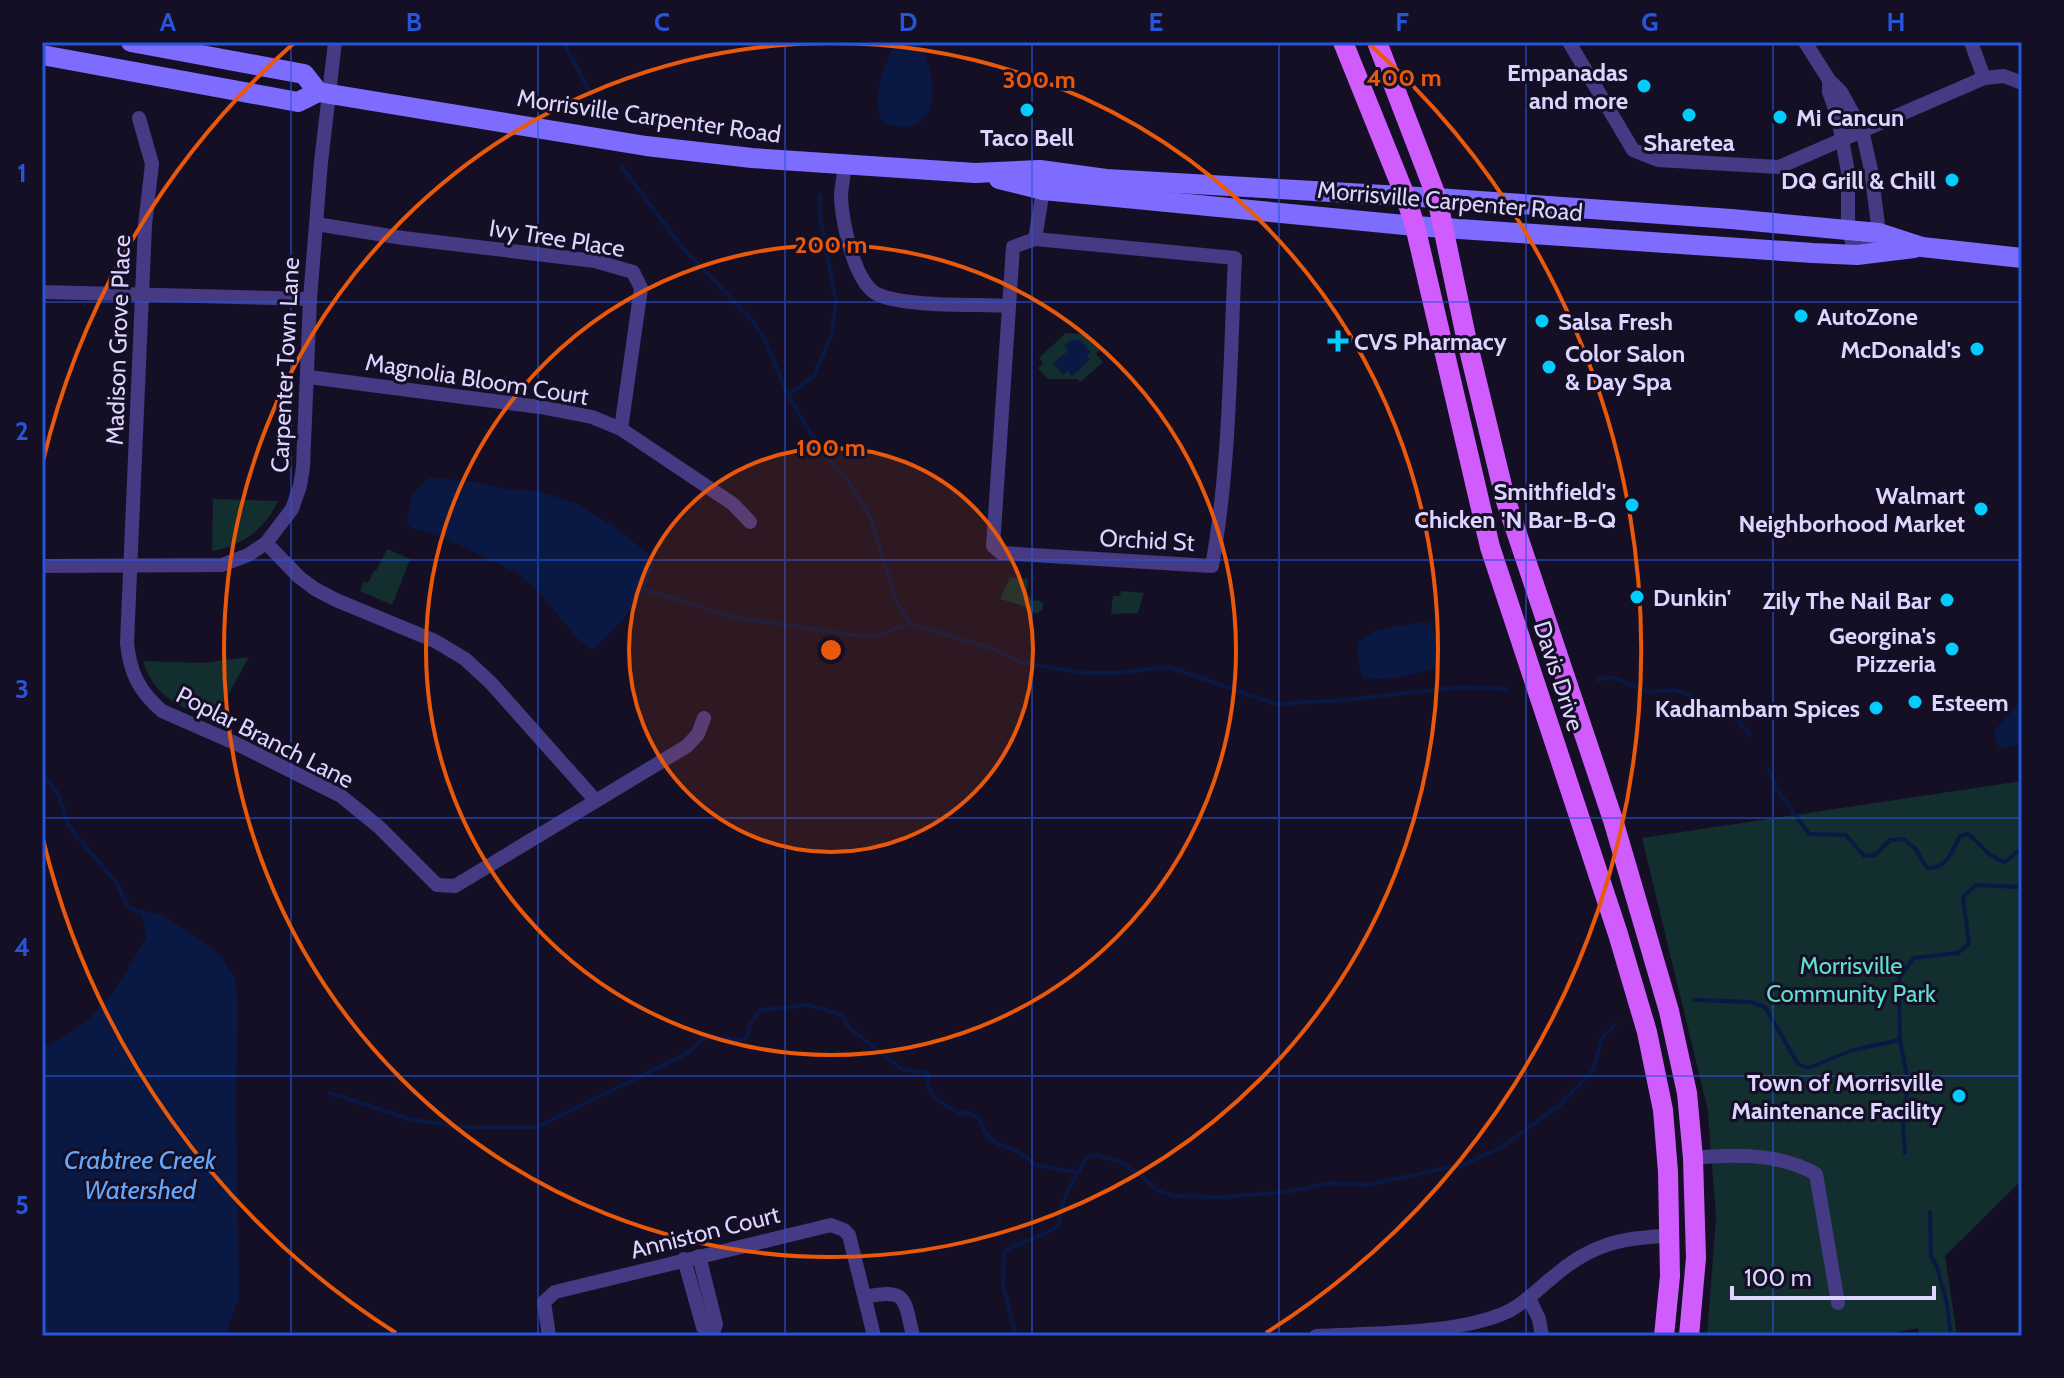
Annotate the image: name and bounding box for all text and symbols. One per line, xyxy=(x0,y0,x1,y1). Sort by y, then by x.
text: A xyxy=(160,6,177,38)
text: B xyxy=(406,6,422,38)
text: C xyxy=(654,6,670,38)
text: D xyxy=(899,6,917,38)
text: E xyxy=(1149,6,1163,38)
text: F xyxy=(1395,6,1409,38)
text: G xyxy=(1641,6,1659,38)
text: H xyxy=(1887,6,1905,38)
place label: Empanadas and more xyxy=(1507,58,1628,115)
text: 400 m xyxy=(1366,63,1442,92)
text: 300 m xyxy=(1002,65,1076,94)
marker: Empanadas and more xyxy=(1635,77,1653,95)
street label: Morrisville Carpenter Road xyxy=(515,83,783,149)
marker: Taco Bell xyxy=(1018,101,1036,119)
place label: Mi Cancun xyxy=(1796,103,1904,132)
marker: Sharetea xyxy=(1680,106,1698,124)
marker: Mi Cancun xyxy=(1771,108,1789,126)
place label: Taco Bell xyxy=(980,123,1074,152)
place label: Sharetea xyxy=(1643,128,1735,157)
text: 1 xyxy=(17,157,27,189)
place label: DQ Grill & Chill xyxy=(1781,166,1936,195)
marker: DQ Grill & Chill xyxy=(1943,171,1961,189)
street label: Morrisville Carpenter Road xyxy=(1316,175,1584,227)
street label: Ivy Tree Place xyxy=(487,213,627,263)
text: 200 m xyxy=(795,230,867,259)
street label: Madison Grove Place xyxy=(100,234,136,446)
street label: Carpenter Town Lane xyxy=(265,257,305,473)
place label: AutoZone xyxy=(1817,302,1918,331)
place label: Salsa Fresh xyxy=(1558,307,1673,336)
marker: AutoZone xyxy=(1792,307,1810,325)
marker: Salsa Fresh xyxy=(1533,312,1551,330)
place label: CVS Pharmacy xyxy=(1354,327,1507,356)
marker: CVS Pharmacy xyxy=(1329,332,1347,350)
place label: McDonald's xyxy=(1840,335,1961,364)
place label: Color Salon & Day Spa xyxy=(1565,339,1685,396)
marker: McDonald's xyxy=(1968,340,1986,358)
street label: Magnolia Bloom Court xyxy=(363,347,591,411)
marker: Color Salon & Day Spa xyxy=(1540,358,1558,376)
text: 2 xyxy=(15,415,29,447)
text: 100 m xyxy=(796,433,866,462)
place label: Smithfield's Chicken 'N Bar-B-Q xyxy=(1414,477,1616,534)
place label: Walmart Neighborhood Market xyxy=(1739,481,1965,538)
marker: Smithfield's Chicken 'N Bar-B-Q xyxy=(1623,496,1641,514)
marker: Walmart Neighborhood Market xyxy=(1972,500,1990,518)
street label: Orchid St xyxy=(1099,523,1195,557)
place label: Dunkin' xyxy=(1653,583,1731,612)
place label: Zily The Nail Bar xyxy=(1763,586,1931,615)
marker: Dunkin' xyxy=(1628,588,1646,606)
marker: Zily The Nail Bar xyxy=(1938,591,1956,609)
street label: Davis Drive xyxy=(1528,617,1590,735)
place label: Georgina's Pizzeria xyxy=(1829,621,1936,678)
centre of rings xyxy=(817,636,845,664)
marker: Georgina's Pizzeria xyxy=(1943,640,1961,658)
text: 3 xyxy=(15,673,29,705)
street label: Poplar Branch Lane xyxy=(171,680,359,794)
place label: Esteem xyxy=(1931,688,2009,717)
marker: Esteem xyxy=(1906,693,1924,711)
place label: Kadhambam Spices xyxy=(1655,694,1860,723)
marker: Kadhambam Spices xyxy=(1867,699,1885,717)
text: 4 xyxy=(14,931,30,963)
park label: Morrisville Community Park xyxy=(1766,951,1936,1008)
place label: Town of Morrisville Maintenance Facility xyxy=(1731,1068,1943,1125)
marker: Town of Morrisville Maintenance Facility xyxy=(1950,1087,1968,1105)
water label: Crabtree Creek Watershed xyxy=(64,1144,217,1206)
text: 5 xyxy=(15,1189,29,1221)
street label: Anniston Court xyxy=(627,1199,783,1265)
scale bar xyxy=(1732,1250,1934,1300)
text: 100 m xyxy=(1744,1263,1812,1292)

